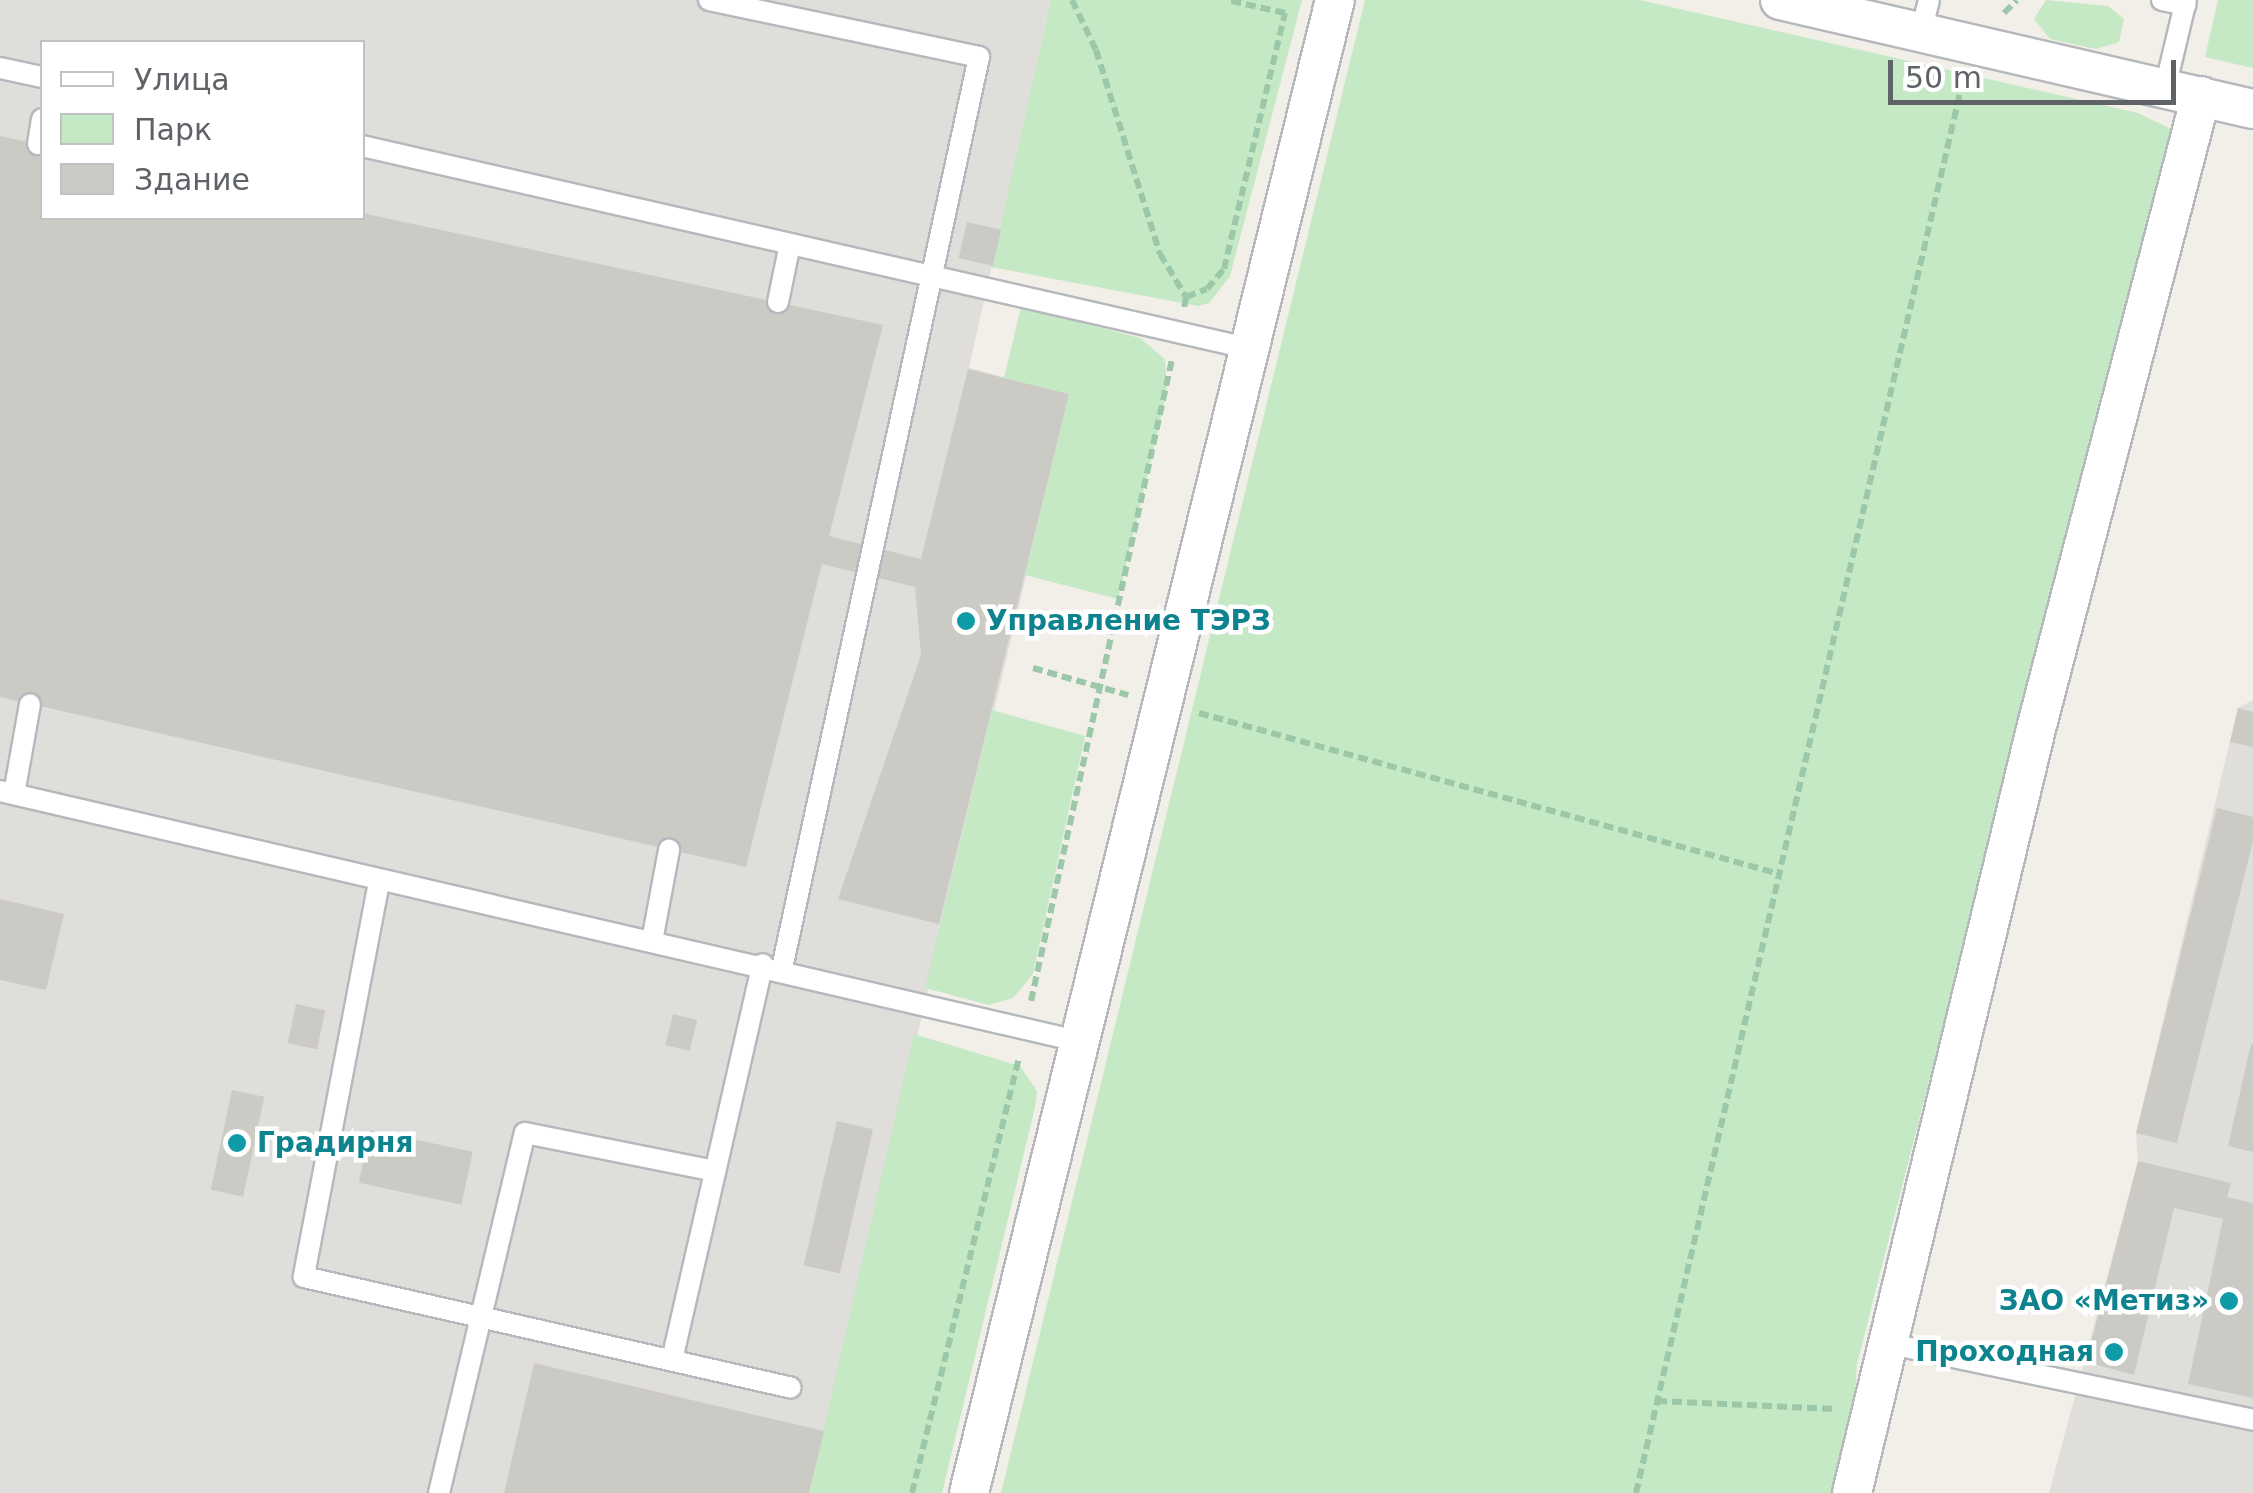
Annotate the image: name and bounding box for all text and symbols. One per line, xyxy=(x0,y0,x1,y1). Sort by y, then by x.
legend xyxy=(40,40,365,220)
scale bar xyxy=(1893,40,2180,102)
text: 50 m xyxy=(1905,60,1982,95)
text: Улица xyxy=(134,62,230,97)
text: Парк xyxy=(134,112,212,147)
text: Здание xyxy=(134,162,250,197)
place label: Управление ТЭРЗ xyxy=(986,604,1271,638)
marker: Управление ТЭРЗ xyxy=(955,610,977,632)
place label: Градирня xyxy=(257,1126,413,1160)
marker: Градирня xyxy=(226,1132,248,1154)
place label: ЗАО «Метиз» xyxy=(1999,1284,2209,1318)
marker: ЗАО «Метиз» xyxy=(2218,1290,2240,1312)
place label: Проходная xyxy=(1915,1335,2094,1369)
marker: Проходная xyxy=(2103,1341,2125,1363)

